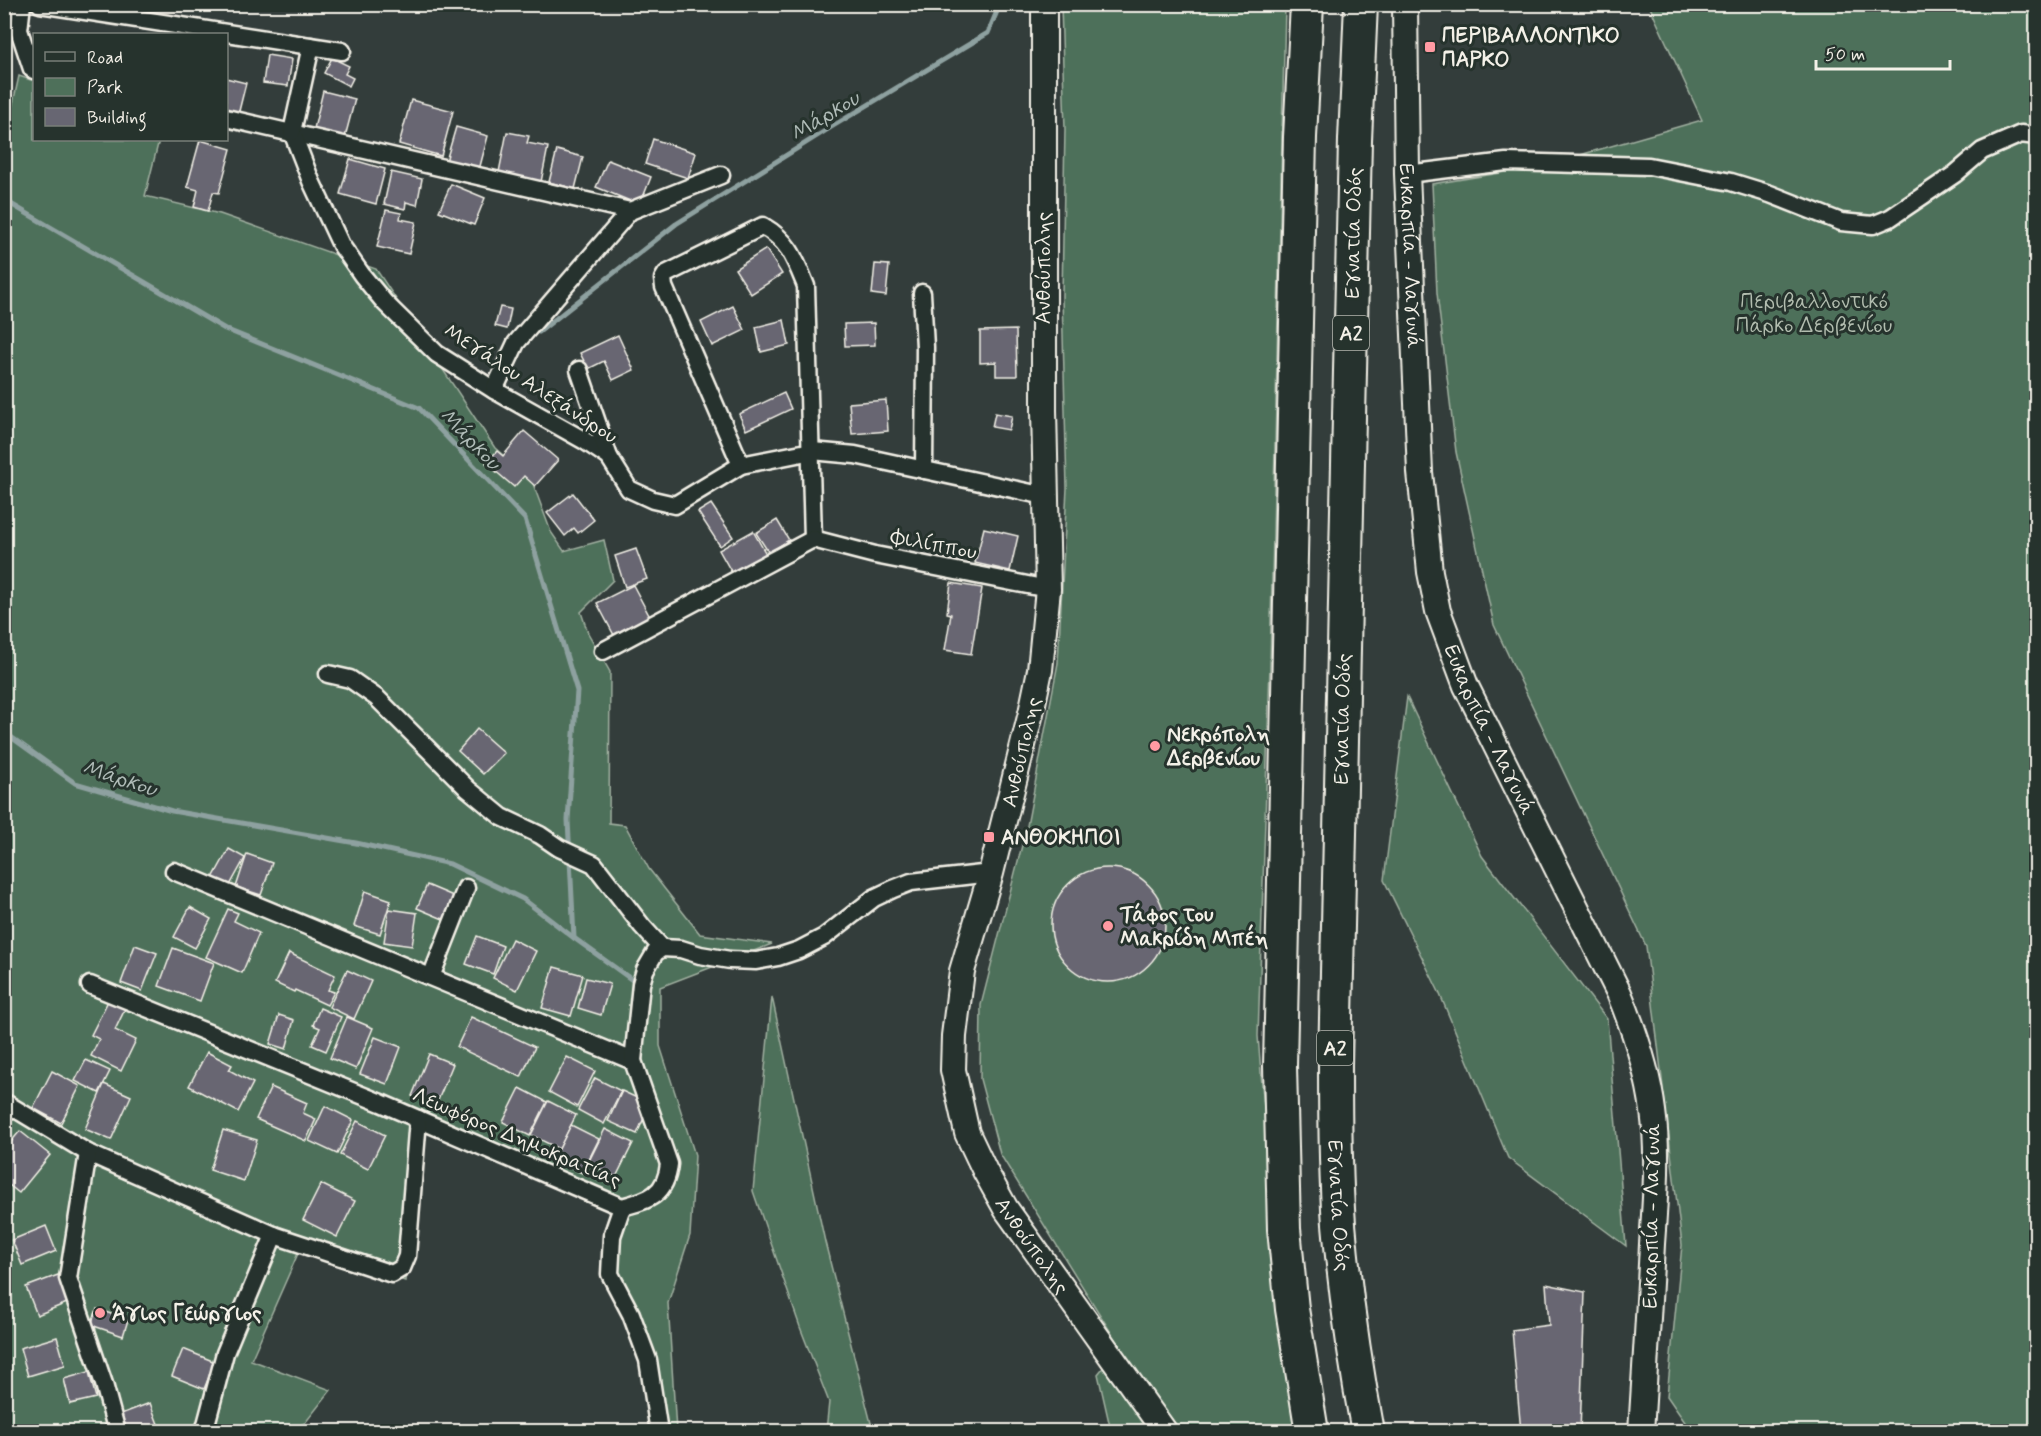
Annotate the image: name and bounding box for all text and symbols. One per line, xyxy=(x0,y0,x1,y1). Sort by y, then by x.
place label: ΠΕΡΙΒΑΛΛΟΝΤΙΚΟ ΠΑΡΚΟ xyxy=(1442,22,1620,74)
legend xyxy=(33,33,228,141)
scale bar xyxy=(1816,33,1950,71)
marker: ΠΕΡΙΒΑΛΛΟΝΤΙΚΟ ΠΑΡΚΟ xyxy=(1423,40,1437,54)
text: 50 m xyxy=(1825,43,1865,67)
text: Road xyxy=(87,46,123,70)
text: Park xyxy=(87,76,123,100)
water label: Μάρκου xyxy=(785,84,867,148)
text: Building xyxy=(87,106,147,132)
street label: Ευκαρπία - Λαγυνά xyxy=(1392,163,1428,349)
street label: Εγνατία Οδός xyxy=(1339,167,1369,299)
street label: Ανθούπολης xyxy=(1030,212,1058,324)
park label: Περιβαλλοντικό Πάρκο Δερβενίου xyxy=(1736,288,1892,340)
road number: Α2 xyxy=(1333,316,1369,350)
street label: Μεγάλου Αλεξάνδρου xyxy=(438,317,623,451)
water label: Μάρκου xyxy=(433,402,508,478)
street label: Φιλίππου xyxy=(888,523,979,567)
street label: Ευκαρπία - Λαγυνά xyxy=(1437,641,1541,820)
street label: Εγνατία Οδός xyxy=(1328,653,1358,785)
street label: Ανθούπολης xyxy=(996,694,1048,810)
place label: Νεκρόπολη Δερβενίου xyxy=(1166,721,1270,773)
marker: Νεκρόπολη Δερβενίου xyxy=(1148,739,1162,753)
water label: Μάρκου xyxy=(79,754,162,805)
place label: ΑΝΘΟΚΗΠΟΙ xyxy=(1001,824,1121,852)
marker: ΑΝΘΟΚΗΠΟΙ xyxy=(982,830,996,844)
place label: Τάφος του Μακρίδη Μπέη xyxy=(1119,901,1268,953)
marker: Τάφος του Μακρίδη Μπέη xyxy=(1101,919,1115,933)
road number: Α2 xyxy=(1317,1031,1353,1065)
street label: Λεωφόρος Δημοκρατίας xyxy=(408,1081,625,1195)
street label: Ευκαρπία - Λαγυνά xyxy=(1636,1123,1668,1309)
street label: Εγνατία Οδός xyxy=(1320,1140,1357,1273)
street label: Ανθούπολης xyxy=(987,1193,1075,1300)
place label: Άγιος Γεώργιος xyxy=(112,1300,261,1328)
marker: Άγιος Γεώργιος xyxy=(93,1306,107,1320)

